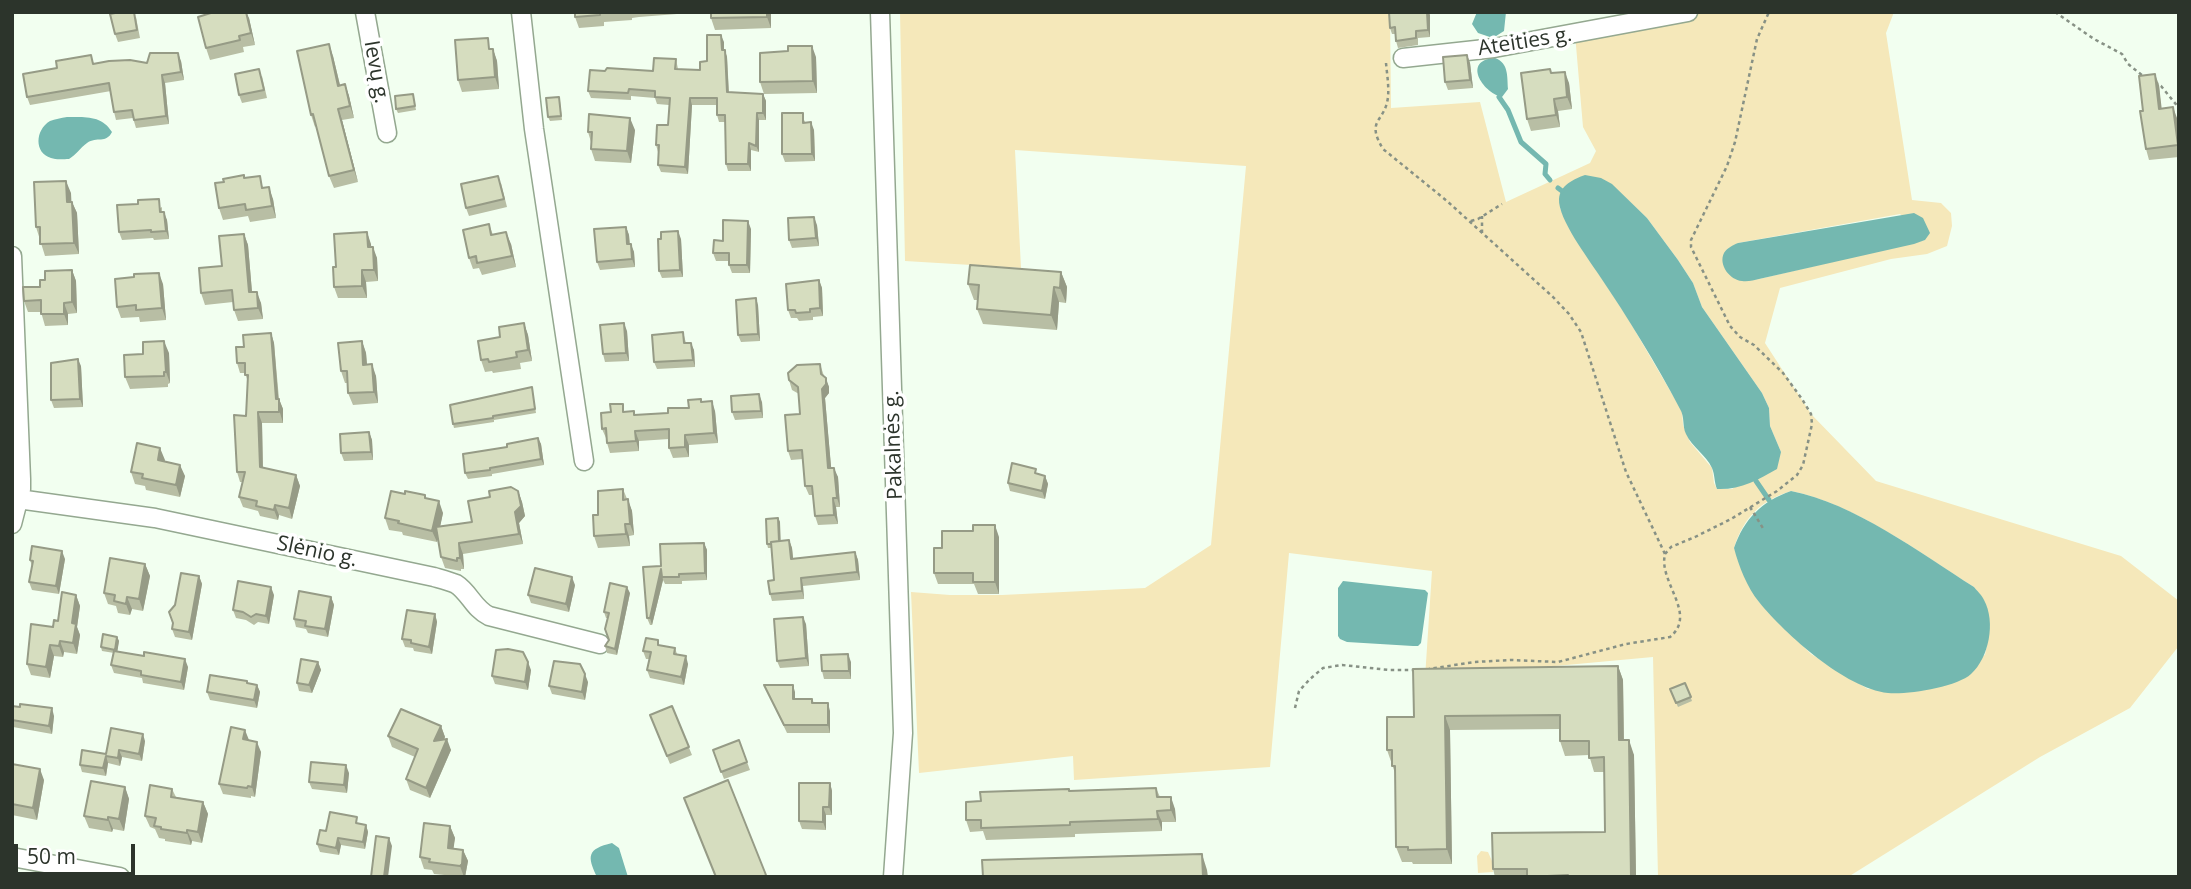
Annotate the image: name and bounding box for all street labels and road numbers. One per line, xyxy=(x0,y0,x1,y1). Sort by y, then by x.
street label: Ateities g. xyxy=(1476,22,1574,62)
street label: Ievų g. xyxy=(358,39,394,105)
street label: Pakalnės g. xyxy=(879,390,909,500)
street label: Slėnio g. xyxy=(274,531,360,573)

